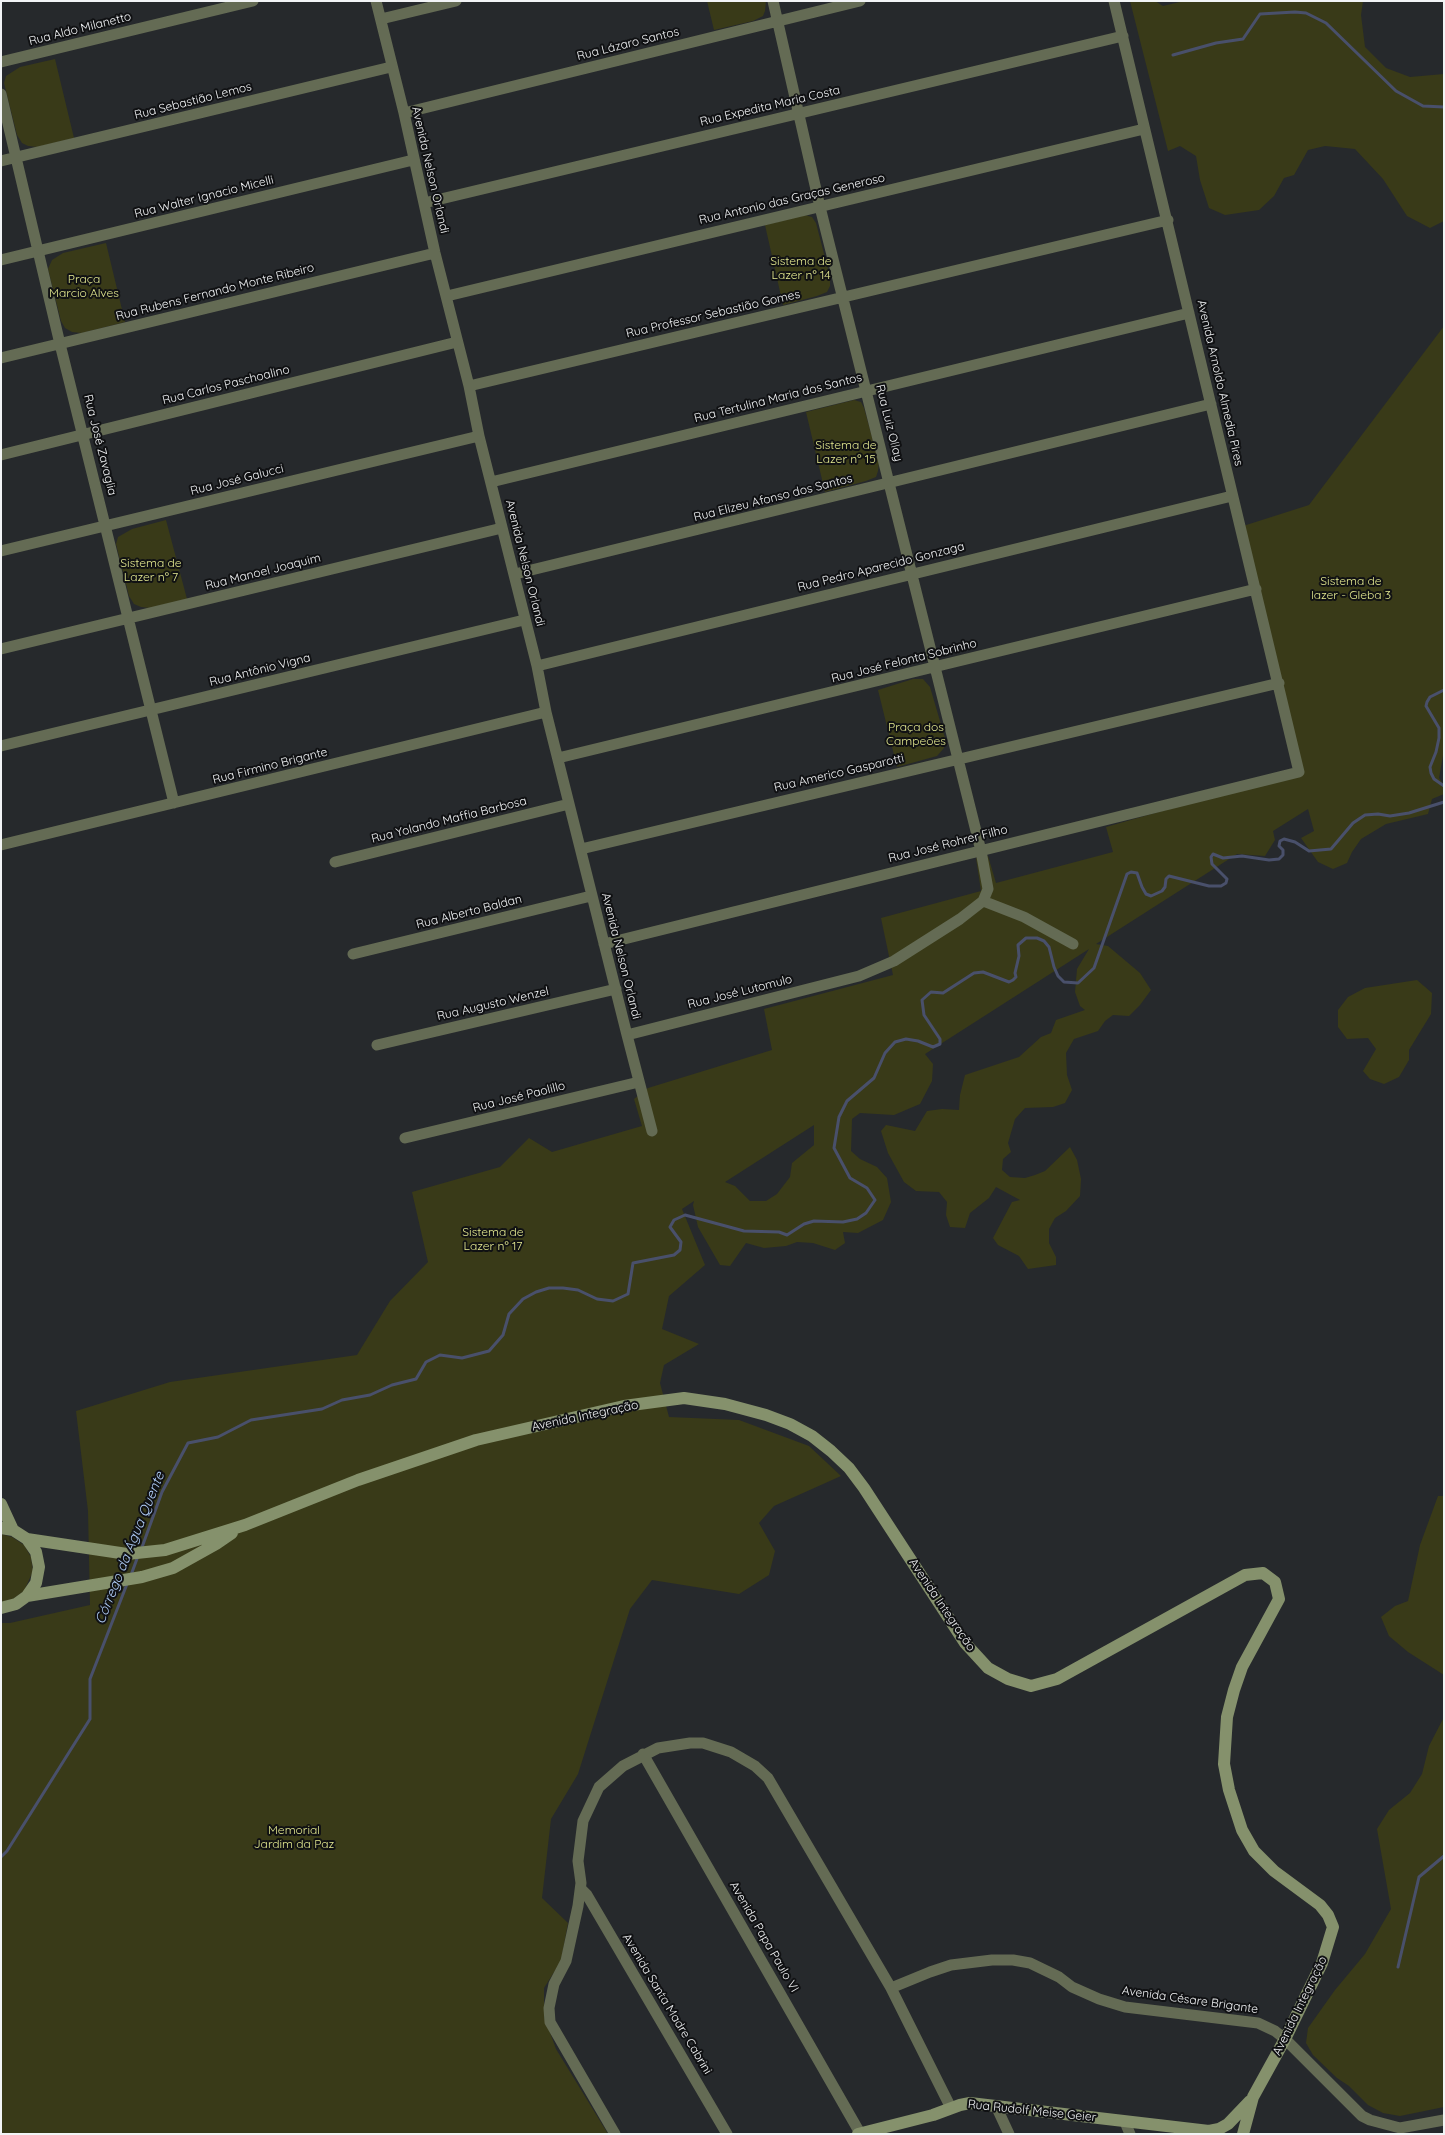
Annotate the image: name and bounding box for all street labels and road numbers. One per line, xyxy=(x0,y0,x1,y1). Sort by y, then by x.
street label: Rua Aldo Milanetto xyxy=(27,9,133,49)
street label: Rua Lázaro Santos xyxy=(575,24,681,64)
street label: Rua Sebastião Lemos xyxy=(133,79,253,123)
street label: Rua Expedita Maria Costa xyxy=(699,83,841,129)
street label: Avenida Nelson Orlandi xyxy=(408,105,452,235)
street label: Rua Antonio das Graças Generoso xyxy=(698,171,886,227)
street label: Rua Walter Ignacio Micelli xyxy=(133,173,275,221)
street label: Rua Rubens Fernando Monte Ribeiro xyxy=(114,260,316,324)
street label: Rua Professor Sebastião Gomes xyxy=(625,287,801,341)
street label: Avenida Arnoldo Almedia Pires xyxy=(1194,299,1246,467)
street label: Rua Carlos Paschoalino xyxy=(161,362,291,408)
street label: Rua Tertulina Maria dos Santos xyxy=(693,370,863,426)
street label: Rua Luiz Ollay xyxy=(872,383,906,463)
street label: Rua José Zavaglia xyxy=(80,393,120,497)
street label: Rua José Galucci xyxy=(189,461,285,499)
street label: Rua Elizeu Afonso dos Santos xyxy=(692,471,854,525)
street label: Avenida Nelson Orlandi xyxy=(502,498,548,628)
street label: Rua Pedro Aparecido Gonzaga xyxy=(796,539,966,595)
street label: Rua Manoel Joaquim xyxy=(204,551,322,593)
street label: Rua José Felonta Sobrinho xyxy=(830,636,978,686)
street label: Rua Antônio Vigna xyxy=(208,650,312,690)
street label: Rua Firmino Brigante xyxy=(211,745,329,787)
street label: Rua Americo Gasparotti xyxy=(773,751,905,795)
street label: Rua Yolando Maffia Barbosa xyxy=(370,794,528,846)
street label: Rua José Rohrer Filho xyxy=(887,822,1009,866)
street label: Avenida Nelson Orlandi xyxy=(598,891,644,1021)
street label: Rua Alberto Baldan xyxy=(415,892,523,932)
street label: Rua José Lutomulo xyxy=(686,972,794,1012)
street label: Rua Augusto Wenzel xyxy=(436,984,550,1024)
street label: Rua José Paolillo xyxy=(471,1079,567,1115)
street label: Avenida Integração xyxy=(530,1398,640,1434)
street label: Avenida Integração xyxy=(906,1556,978,1654)
street label: Avenida Papa Paulo VI xyxy=(726,1879,802,1995)
street label: Avenida Santa Madre Cabrini xyxy=(619,1931,715,2077)
street label: Avenida Integração xyxy=(1270,1954,1330,2058)
street label: Avenida Césare Brigante xyxy=(1121,1983,1259,2017)
street label: Rua Rudolf Meise Geier xyxy=(967,2097,1097,2125)

